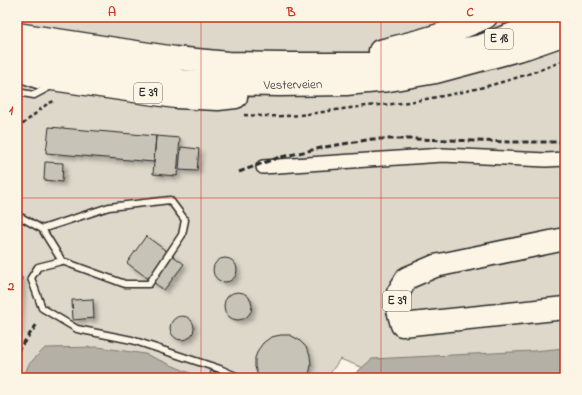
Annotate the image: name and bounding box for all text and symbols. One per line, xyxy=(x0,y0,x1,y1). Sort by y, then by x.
text: A xyxy=(108,3,116,22)
text: B xyxy=(286,3,296,22)
text: C xyxy=(466,3,474,22)
road number: E 18 xyxy=(485,29,513,49)
street label: Vesterveien xyxy=(263,75,322,95)
road number: E 39 xyxy=(134,83,162,103)
text: 1 xyxy=(9,101,14,120)
text: 2 xyxy=(7,277,15,296)
road number: E 39 xyxy=(383,291,411,311)

